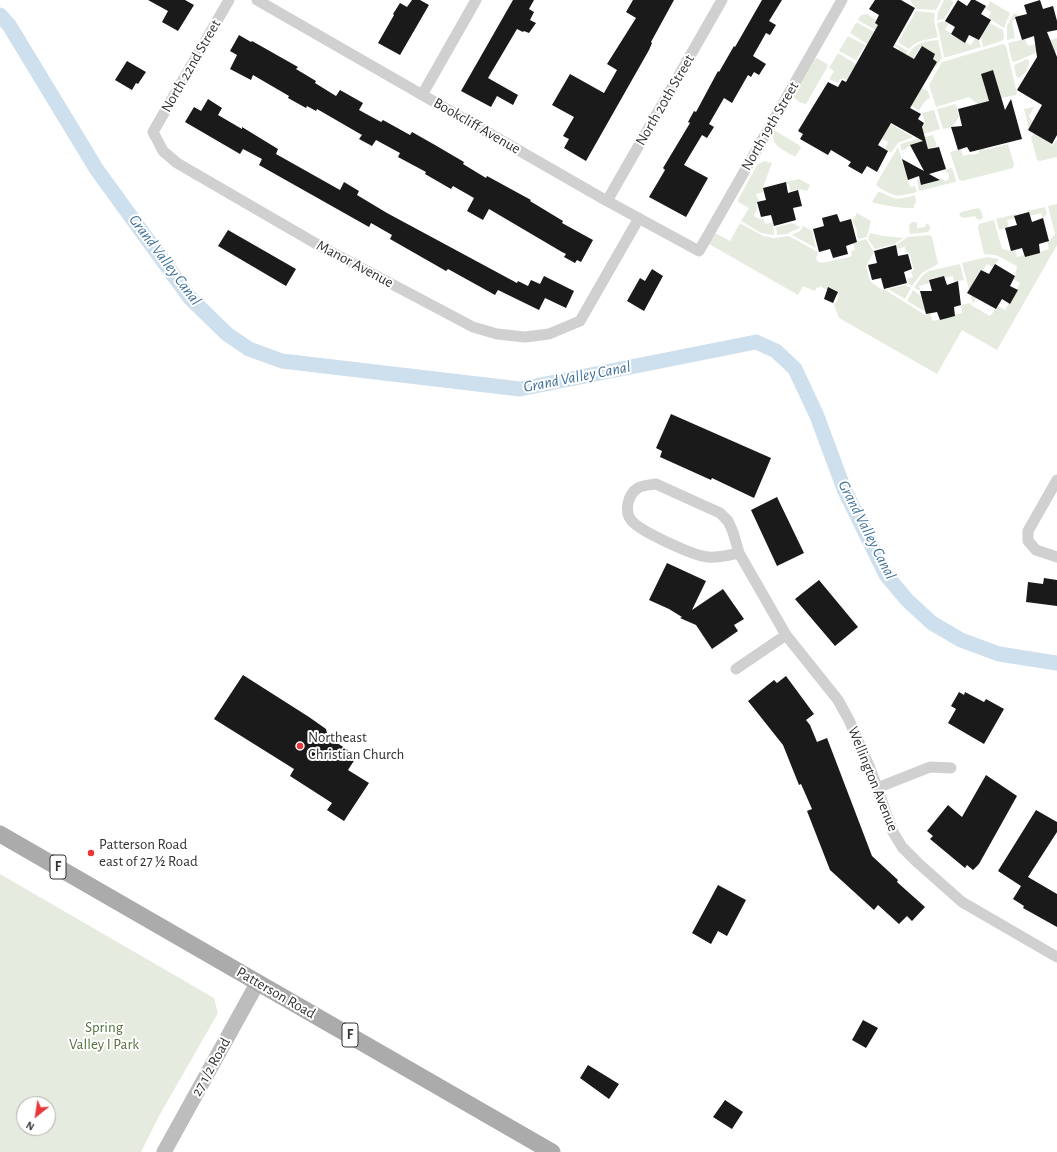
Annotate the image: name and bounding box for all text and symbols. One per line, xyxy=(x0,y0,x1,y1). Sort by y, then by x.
street label: North 22nd Street xyxy=(157,16,225,116)
street label: North 20th Street xyxy=(632,51,698,149)
street label: North 19th Street xyxy=(737,78,803,174)
street label: Bookcliff Avenue xyxy=(430,94,524,158)
water label: Grand Valley Canal xyxy=(125,211,205,309)
street label: Manor Avenue xyxy=(313,236,397,292)
water label: Grand Valley Canal xyxy=(522,357,632,397)
water label: Grand Valley Canal xyxy=(834,477,900,583)
street label: Wellington Avenue xyxy=(844,724,902,834)
place label: Northeast Christian Church xyxy=(308,728,404,763)
marker: Northeast Christian Church xyxy=(295,741,305,751)
place label: Patterson Road east of 27 ½ Road xyxy=(99,835,198,870)
marker: Patterson Road east of 27 ½ Road xyxy=(86,848,96,858)
road number: F xyxy=(50,855,66,879)
street label: Patterson Road xyxy=(233,963,319,1023)
park label: Spring Valley I Park xyxy=(69,1018,139,1053)
road number: F xyxy=(342,1023,358,1047)
street label: 27 1/2 Road xyxy=(188,1035,234,1099)
north arrow xyxy=(16,1096,56,1136)
text: N xyxy=(24,1119,36,1133)

